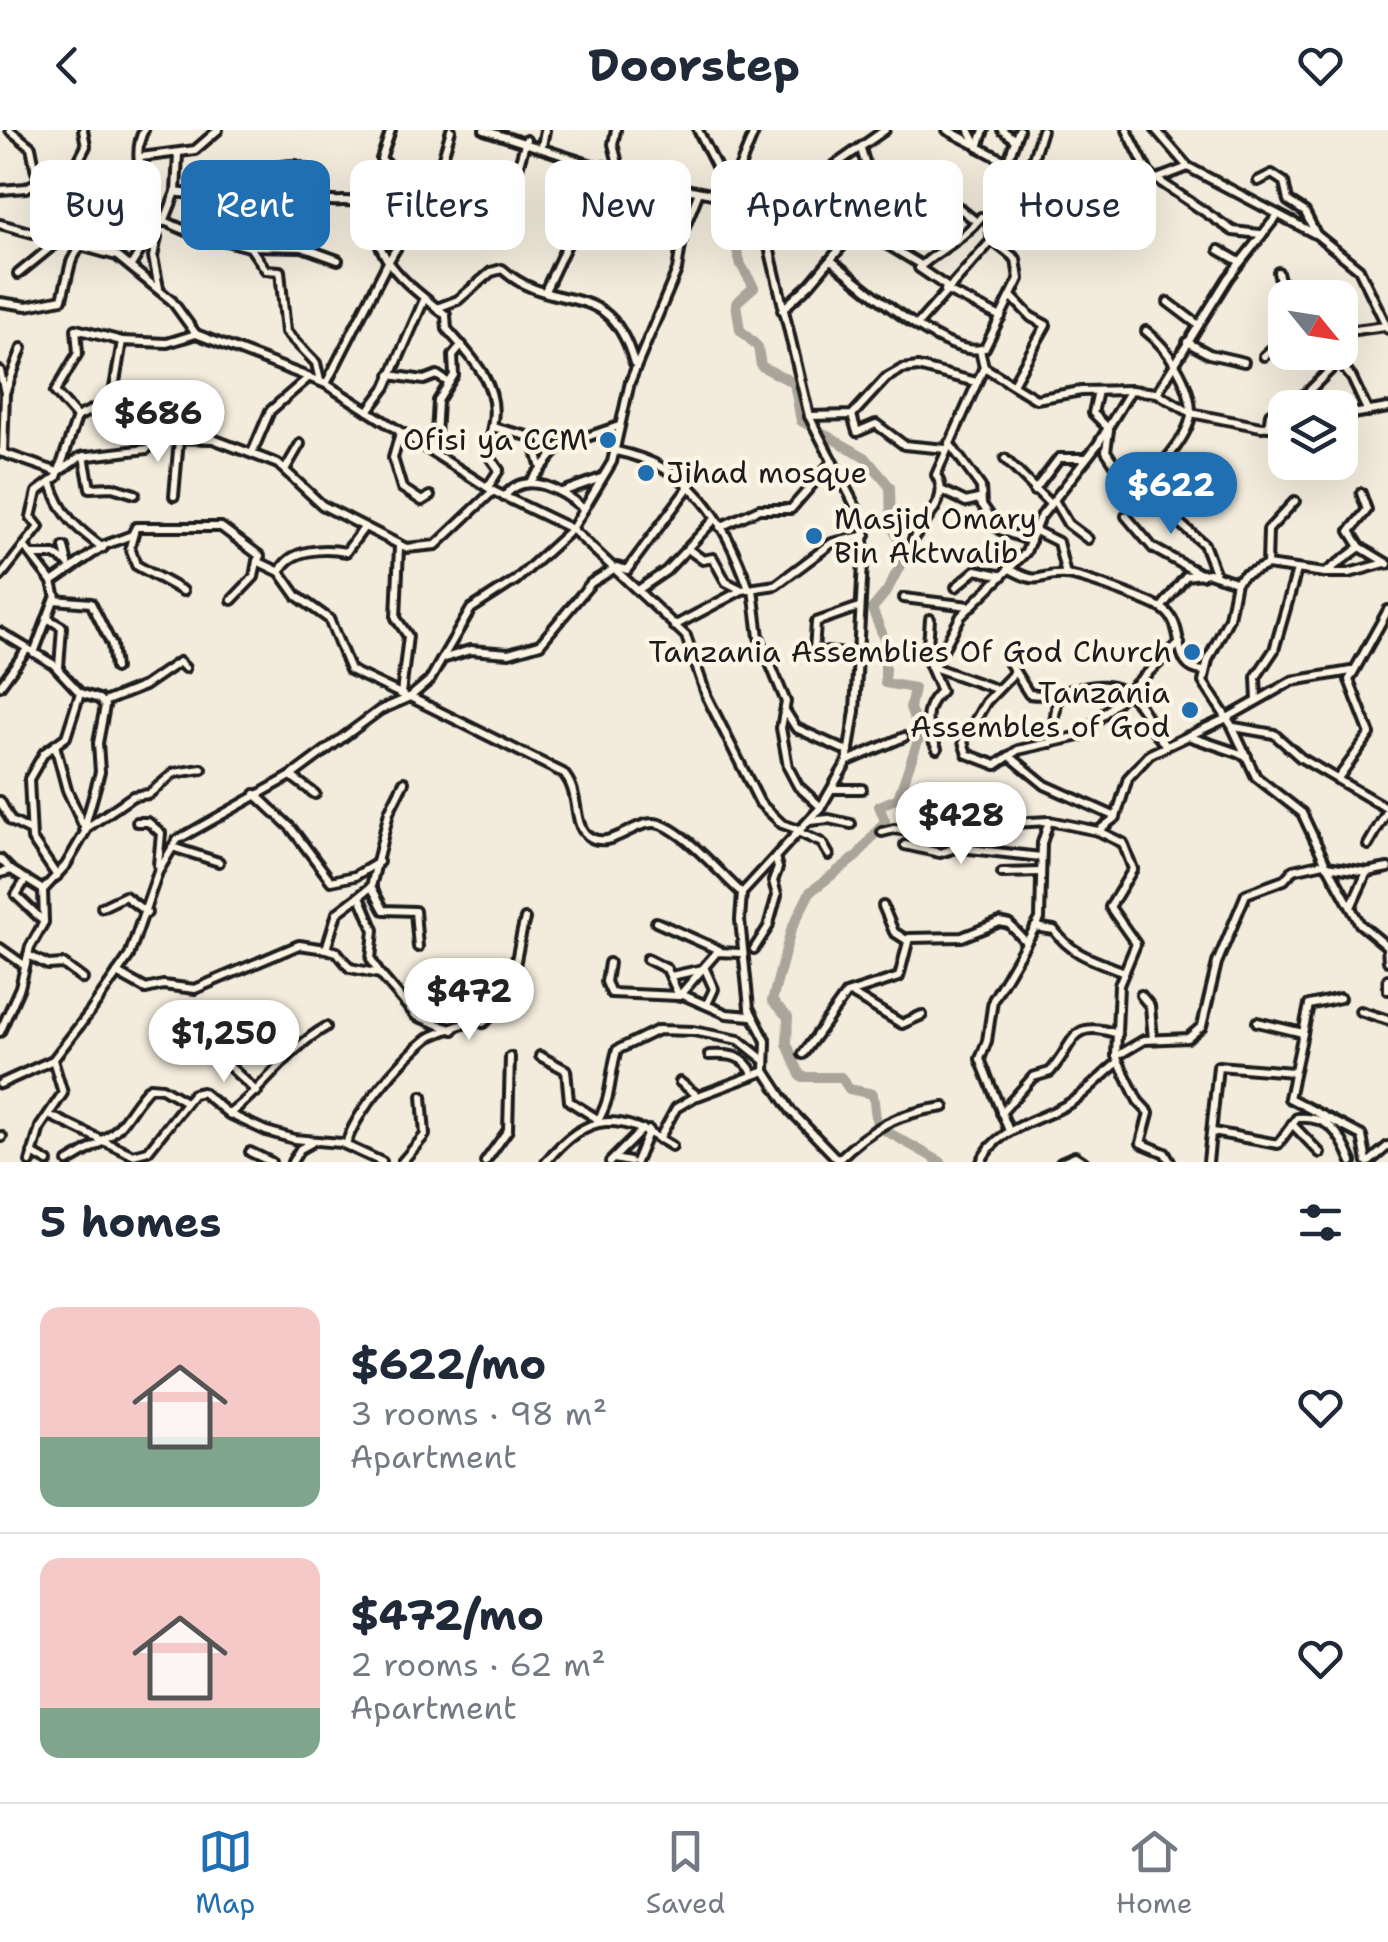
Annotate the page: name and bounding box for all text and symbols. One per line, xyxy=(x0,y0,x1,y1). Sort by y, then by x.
text: Doorstep xyxy=(588,35,800,95)
icon: back xyxy=(40,38,95,93)
icon: heart xyxy=(1293,38,1348,93)
chip: Buy xyxy=(30,160,161,250)
chip: Rent xyxy=(181,160,330,250)
chip: Filters xyxy=(350,160,525,250)
chip: New xyxy=(545,160,691,250)
chip: Apartment xyxy=(711,160,963,250)
chip: House xyxy=(983,160,1156,250)
north arrow xyxy=(1268,280,1358,370)
map controls xyxy=(1268,280,1358,480)
pin: $686 xyxy=(99,380,217,465)
button: layers xyxy=(1268,390,1358,480)
text: $686 xyxy=(114,391,202,434)
place label: Ofisi ya CCM xyxy=(403,419,588,460)
marker: Ofisi ya CCM xyxy=(597,429,619,451)
place label: Jihad mosque xyxy=(666,452,867,493)
pin: $622 xyxy=(1112,452,1230,537)
marker: Jihad mosque xyxy=(635,462,657,484)
text: $622 xyxy=(1127,463,1215,506)
place label: Masjid Omary Bin Aktwalib xyxy=(834,498,1037,573)
marker: Masjid Omary Bin Aktwalib xyxy=(803,525,825,547)
place label: Tanzania Assemblies Of God Church xyxy=(648,631,1172,672)
marker: Tanzania Assemblies Of God Church xyxy=(1181,641,1203,663)
place label: Tanzania Assembles of God xyxy=(910,672,1170,747)
marker: Tanzania Assembles of God xyxy=(1179,699,1201,721)
pin: $428 xyxy=(902,782,1020,867)
text: $428 xyxy=(918,793,1005,836)
pin: $472 xyxy=(410,958,528,1043)
text: $472 xyxy=(426,969,512,1012)
pin: $1,250 xyxy=(143,1000,305,1085)
text: $1,250 xyxy=(171,1011,277,1054)
text: 5 homes xyxy=(40,1194,221,1250)
icon: filters xyxy=(1293,1195,1348,1250)
text: $622/mo xyxy=(350,1336,546,1392)
icon: home xyxy=(120,1347,240,1467)
icon: heart xyxy=(1293,1380,1348,1435)
text: 3 rooms · 98 m² xyxy=(350,1392,607,1435)
text: Apartment xyxy=(350,1435,517,1478)
text: $472/mo xyxy=(350,1587,544,1643)
icon: home xyxy=(120,1598,240,1718)
icon: heart xyxy=(1293,1631,1348,1686)
text: 2 rooms · 62 m² xyxy=(350,1643,606,1686)
text: Apartment xyxy=(350,1686,517,1729)
tab: Map xyxy=(195,1824,255,1922)
tab: Saved xyxy=(646,1824,725,1922)
tab: Home xyxy=(1116,1824,1193,1922)

